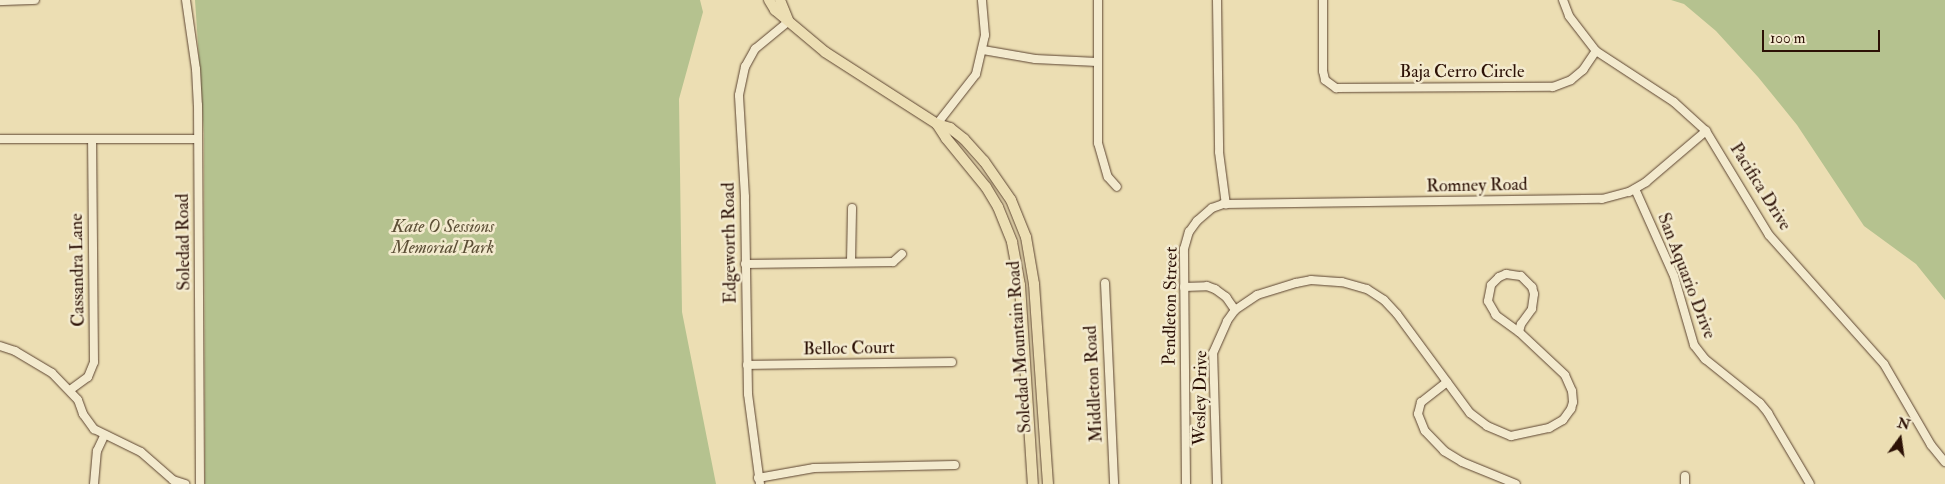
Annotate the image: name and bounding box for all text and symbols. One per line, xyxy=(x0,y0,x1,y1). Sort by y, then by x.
scale bar xyxy=(1765,20,1882,52)
text: 100 m xyxy=(1770,29,1805,48)
street label: Baja Cerro Circle xyxy=(1400,61,1524,83)
street label: Pacifica Drive xyxy=(1725,139,1795,235)
street label: Romney Road xyxy=(1426,174,1528,198)
street label: Edgeworth Road xyxy=(718,182,742,304)
street label: Soledad Road xyxy=(172,193,196,291)
street label: San Aquario Drive xyxy=(1652,210,1720,342)
street label: Cassandra Lane xyxy=(66,213,90,327)
park label: Kate O Sessions Memorial Park xyxy=(392,217,494,260)
street label: Pendleton Street xyxy=(1159,247,1183,365)
street label: Soledad Mountain Road xyxy=(1003,260,1037,434)
street label: Middleton Road xyxy=(1080,325,1108,443)
street label: Belloc Court xyxy=(803,337,895,361)
street label: Wesley Drive xyxy=(1189,350,1213,446)
north arrow xyxy=(1875,414,1925,464)
text: N xyxy=(1896,414,1912,434)

